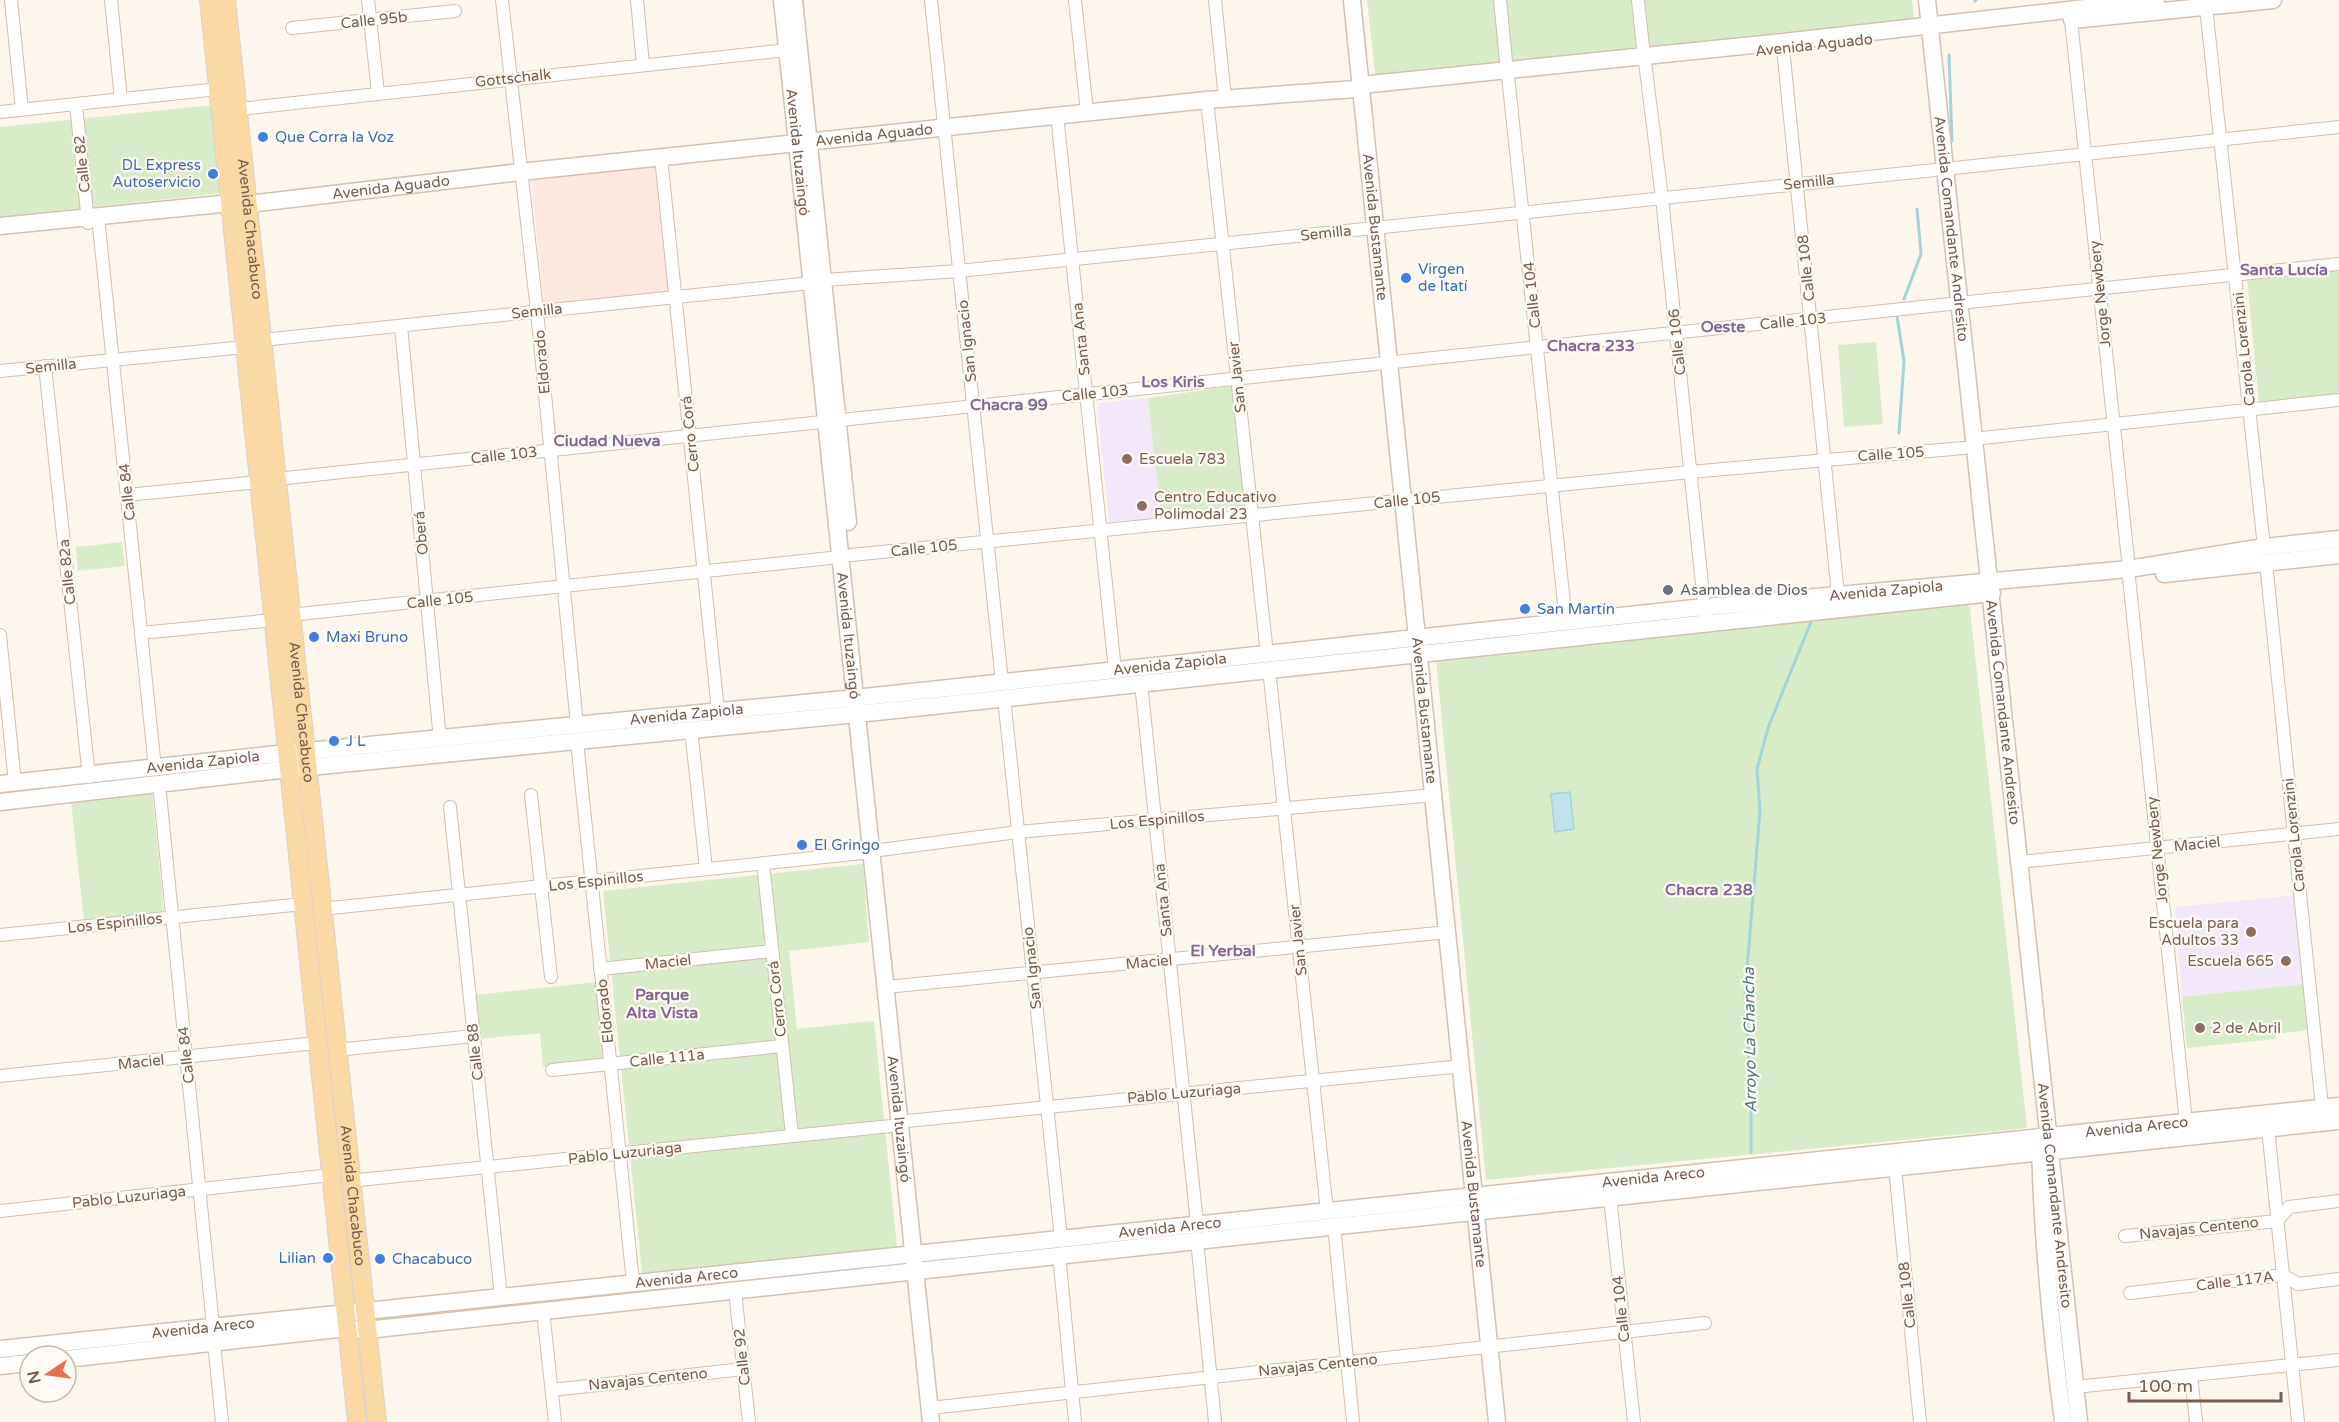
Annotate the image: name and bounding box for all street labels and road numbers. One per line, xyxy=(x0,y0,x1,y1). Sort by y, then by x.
street label: Calle 95b xyxy=(340,8,408,32)
street label: Avenida Aguado xyxy=(1754,30,1874,60)
street label: Gottschalk xyxy=(474,65,552,91)
street label: Avenida Ituzaingó xyxy=(782,88,814,217)
street label: Avenida Comandante Andresito xyxy=(1930,115,1972,342)
street label: Avenida Aguado xyxy=(814,120,934,150)
street label: Calle 82 xyxy=(70,134,94,194)
street label: Avenida Bustamante xyxy=(1359,152,1392,301)
street label: Avenida Chacabuco xyxy=(234,157,267,300)
street label: Semilla xyxy=(1783,170,1835,194)
street label: Avenida Aguado xyxy=(331,171,451,203)
street label: Semilla xyxy=(1300,221,1352,245)
street label: Calle 108 xyxy=(1794,234,1818,302)
street label: Jorge Newbery xyxy=(2085,240,2115,348)
street label: Calle 104 xyxy=(1520,261,1544,329)
street label: Carola Lorenzini xyxy=(2229,291,2259,407)
street label: Semilla xyxy=(511,299,563,323)
street label: San Ignacio xyxy=(954,299,980,383)
street label: Santa Ana xyxy=(1068,302,1094,376)
street label: Calle 106 xyxy=(1665,308,1689,376)
street label: Calle 103 xyxy=(1759,309,1827,333)
street label: Eldorado xyxy=(530,329,554,395)
street label: San Javier xyxy=(1224,340,1250,414)
street label: Semilla xyxy=(25,354,77,378)
street label: Calle 103 xyxy=(1061,381,1129,405)
street label: Cerro Corá xyxy=(677,395,703,473)
street label: Calle 103 xyxy=(470,443,538,467)
street label: Calle 105 xyxy=(1857,443,1925,465)
street label: Calle 84 xyxy=(115,462,139,522)
street label: Calle 105 xyxy=(1373,488,1441,512)
street label: Oberá xyxy=(410,510,432,556)
street label: Calle 105 xyxy=(890,536,958,560)
street label: Calle 82a xyxy=(55,538,79,606)
street label: Avenida Ituzaingó xyxy=(833,571,864,700)
street label: Avenida Zapiola xyxy=(1828,577,1944,605)
street label: Calle 105 xyxy=(406,588,474,612)
street label: Avenida Comandante Andresito xyxy=(1982,598,2024,826)
street label: Avenida Bustamante xyxy=(1408,636,1441,785)
street label: Avenida Chacabuco xyxy=(285,641,318,783)
street label: Avenida Zapiola xyxy=(1112,649,1228,679)
street label: Avenida Zapiola xyxy=(629,700,744,729)
street label: Avenida Zapiola xyxy=(145,747,261,777)
street label: Carola Lorenzini xyxy=(2279,777,2309,893)
street label: Jorge Newbery xyxy=(2142,796,2172,904)
street label: Los Espinillos xyxy=(1109,807,1205,833)
street label: Maciel xyxy=(2173,833,2221,855)
street label: Santa Ana xyxy=(1150,863,1176,937)
street label: Los Espinillos xyxy=(548,867,644,895)
street label: San Javier xyxy=(1285,903,1311,977)
street label: Los Espinillos xyxy=(67,909,163,937)
street label: San Ignacio xyxy=(1019,926,1045,1010)
street label: Maciel xyxy=(644,951,692,973)
street label: Maciel xyxy=(1125,951,1173,973)
street label: Cerro Corá xyxy=(764,960,790,1038)
street label: Eldorado xyxy=(593,978,617,1044)
street label: Calle 88 xyxy=(463,1022,487,1082)
street label: Calle 84 xyxy=(174,1025,198,1085)
street label: Calle 111a xyxy=(629,1045,705,1071)
street label: Maciel xyxy=(117,1051,165,1073)
street label: Avenida Ituzaingó xyxy=(884,1054,915,1184)
street label: Pablo Luzuriaga xyxy=(1126,1079,1242,1107)
street label: Avenida Comandante Andresito xyxy=(2034,1081,2076,1309)
street label: Avenida Areco xyxy=(2084,1113,2189,1141)
street label: Avenida Bustamante xyxy=(1457,1119,1490,1268)
street label: Avenida Chacabuco xyxy=(336,1124,369,1267)
street label: Pablo Luzuriaga xyxy=(567,1138,683,1168)
street label: Avenida Areco xyxy=(1600,1163,1706,1192)
street label: Pablo Luzuriaga xyxy=(71,1182,187,1212)
street label: Avenida Areco xyxy=(1117,1213,1222,1242)
street label: Navajas Centeno xyxy=(2138,1213,2260,1243)
street label: Calle 108 xyxy=(1895,1261,1919,1329)
street label: Avenida Areco xyxy=(634,1263,739,1292)
street label: Calle 117A xyxy=(2195,1267,2275,1295)
street label: Calle 104 xyxy=(1609,1275,1633,1343)
street label: Avenida Areco xyxy=(150,1314,256,1342)
street label: Calle 92 xyxy=(730,1327,754,1387)
street label: Navajas Centeno xyxy=(1257,1350,1379,1380)
street label: Navajas Centeno xyxy=(587,1364,709,1394)

